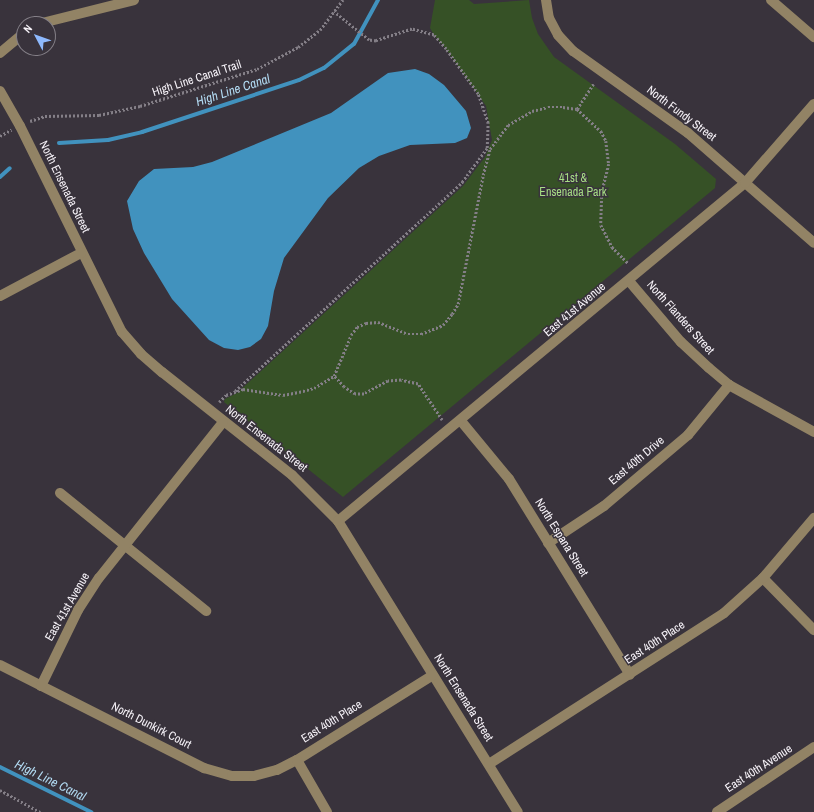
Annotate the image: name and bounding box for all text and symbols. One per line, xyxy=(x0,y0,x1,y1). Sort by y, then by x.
north arrow xyxy=(16,16,56,56)
text: N xyxy=(20,22,35,36)
street label: High Line Canal Trail xyxy=(150,58,244,100)
water label: High Line Canal xyxy=(194,72,272,110)
street label: North Fundy Street xyxy=(643,83,719,145)
street label: North Ensenada Street xyxy=(36,139,92,235)
park label: 41st & Ensenada Park xyxy=(539,172,607,200)
street label: North Flanders Street xyxy=(643,278,717,358)
street label: East 41st Avenue xyxy=(541,280,609,340)
street label: North Ensenada Street xyxy=(222,403,310,475)
street label: East 40th Drive xyxy=(606,434,668,488)
street label: North Espana Street xyxy=(531,496,591,580)
street label: East 41st Avenue xyxy=(43,570,93,644)
street label: East 40th Place xyxy=(622,618,688,668)
street label: North Ensenada Street xyxy=(430,652,496,744)
street label: East 40th Place xyxy=(299,698,365,746)
street label: North Dunkirk Court xyxy=(109,700,193,752)
street label: East 40th Avenue xyxy=(723,742,795,796)
water label: High Line Canal xyxy=(12,757,88,805)

